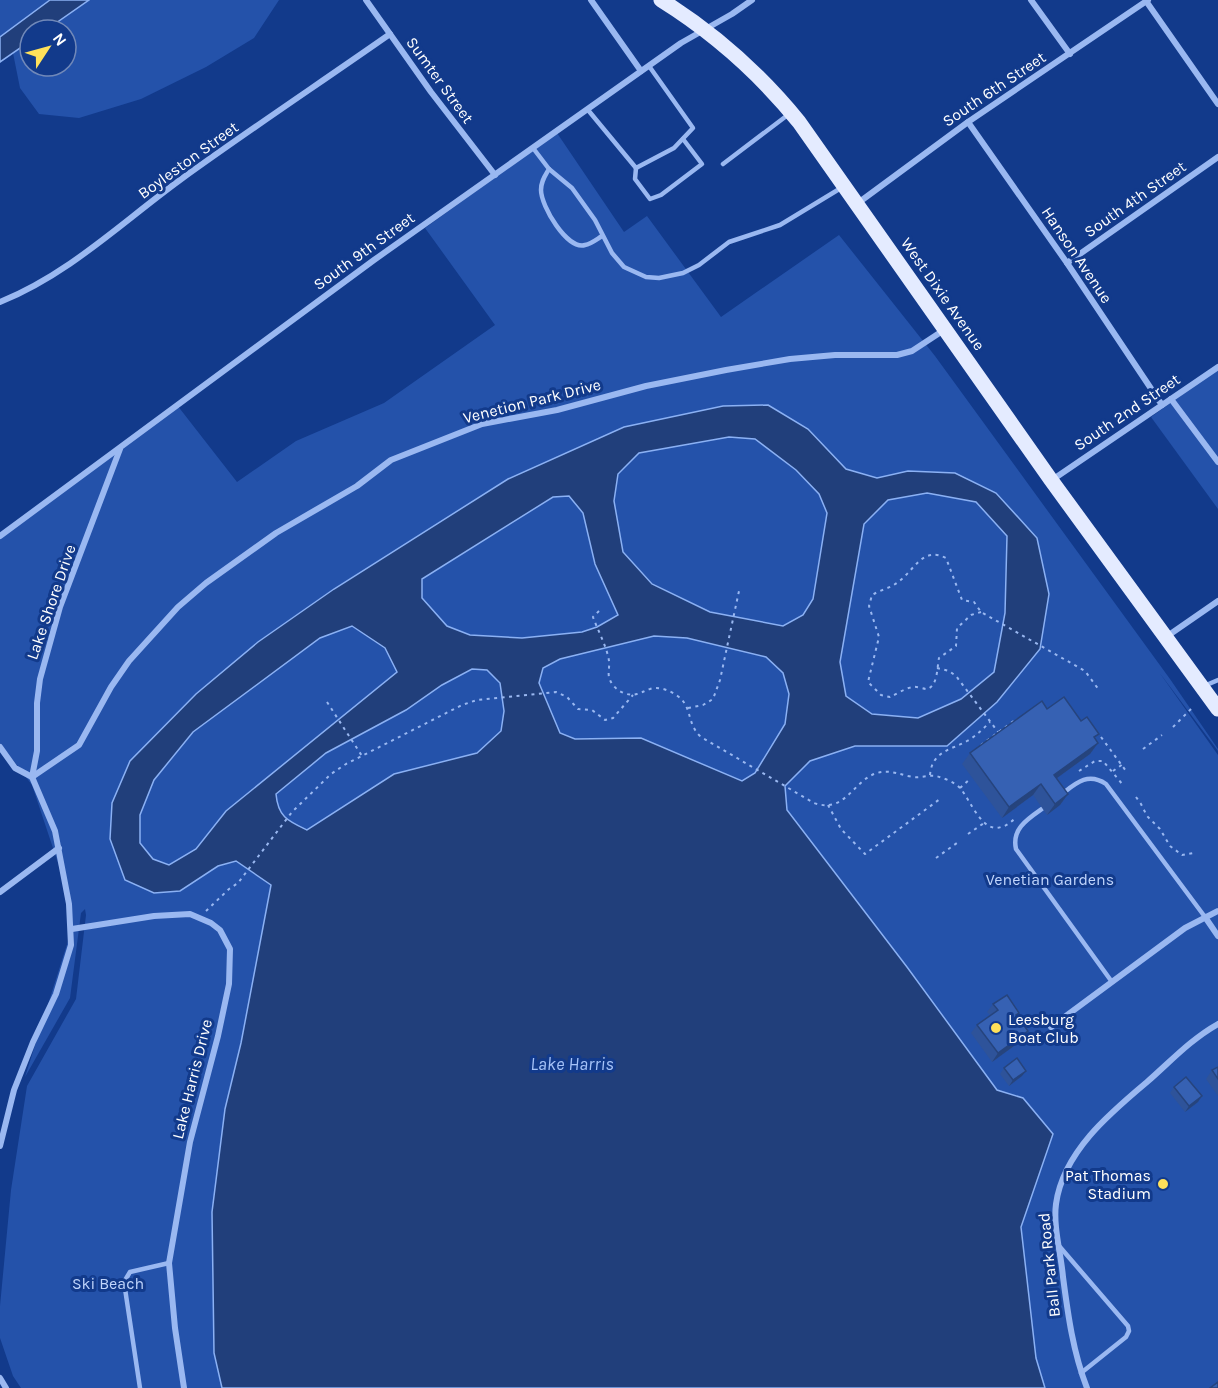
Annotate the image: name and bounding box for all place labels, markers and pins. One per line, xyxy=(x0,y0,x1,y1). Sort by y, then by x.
place label: Leesburg Boat Club xyxy=(1008,1010,1079,1047)
marker: Leesburg Boat Club xyxy=(989,1021,1003,1035)
place label: Pat Thomas Stadium xyxy=(1065,1166,1151,1203)
marker: Pat Thomas Stadium xyxy=(1156,1177,1170,1191)

